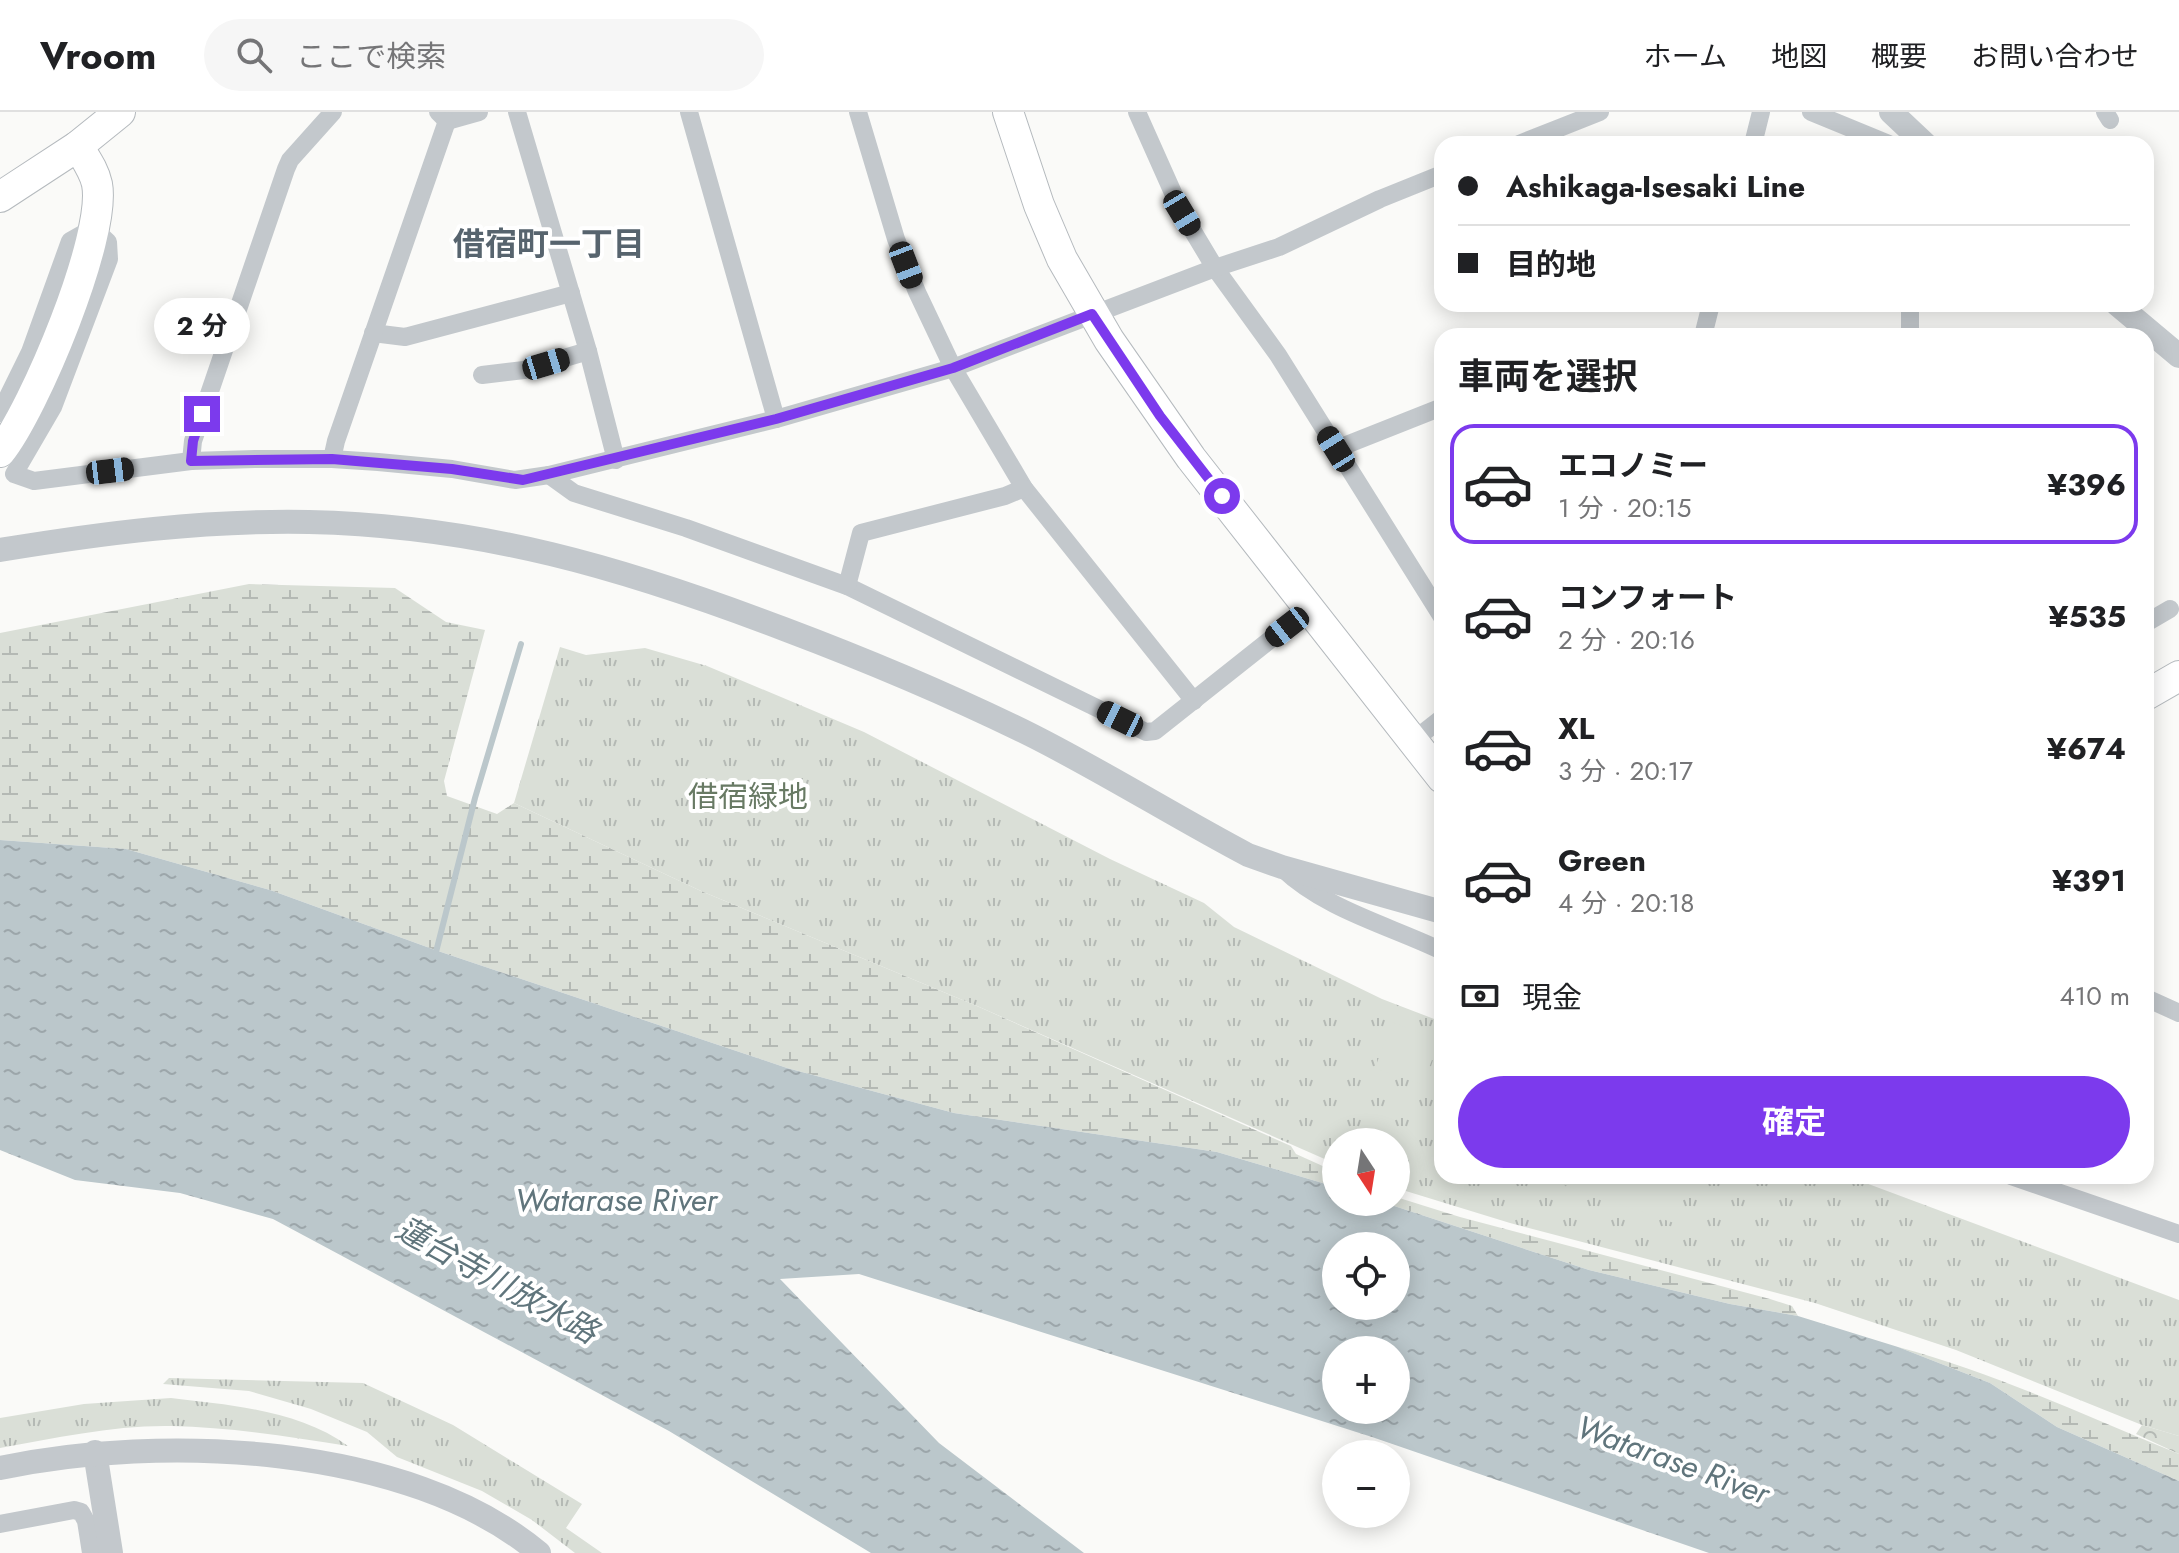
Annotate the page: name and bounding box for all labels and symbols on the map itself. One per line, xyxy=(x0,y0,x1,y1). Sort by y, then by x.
car xyxy=(1159,186,1205,240)
district label: 借宿町一丁目 xyxy=(453,221,645,267)
car xyxy=(886,238,926,292)
callout: 2 分 xyxy=(154,298,250,354)
car xyxy=(520,346,572,382)
route end xyxy=(184,396,220,432)
car xyxy=(1313,422,1359,476)
car xyxy=(85,456,135,486)
route start xyxy=(1204,478,1240,514)
car xyxy=(1261,603,1313,651)
car xyxy=(1093,698,1147,740)
park label: 借宿緑地 xyxy=(688,775,808,818)
north arrow xyxy=(1322,1128,1410,1216)
water label: Watarase River xyxy=(515,1177,719,1223)
water label: 蓮台寺川放水路 xyxy=(388,1206,609,1356)
water label: Watarase River xyxy=(1570,1404,1778,1517)

